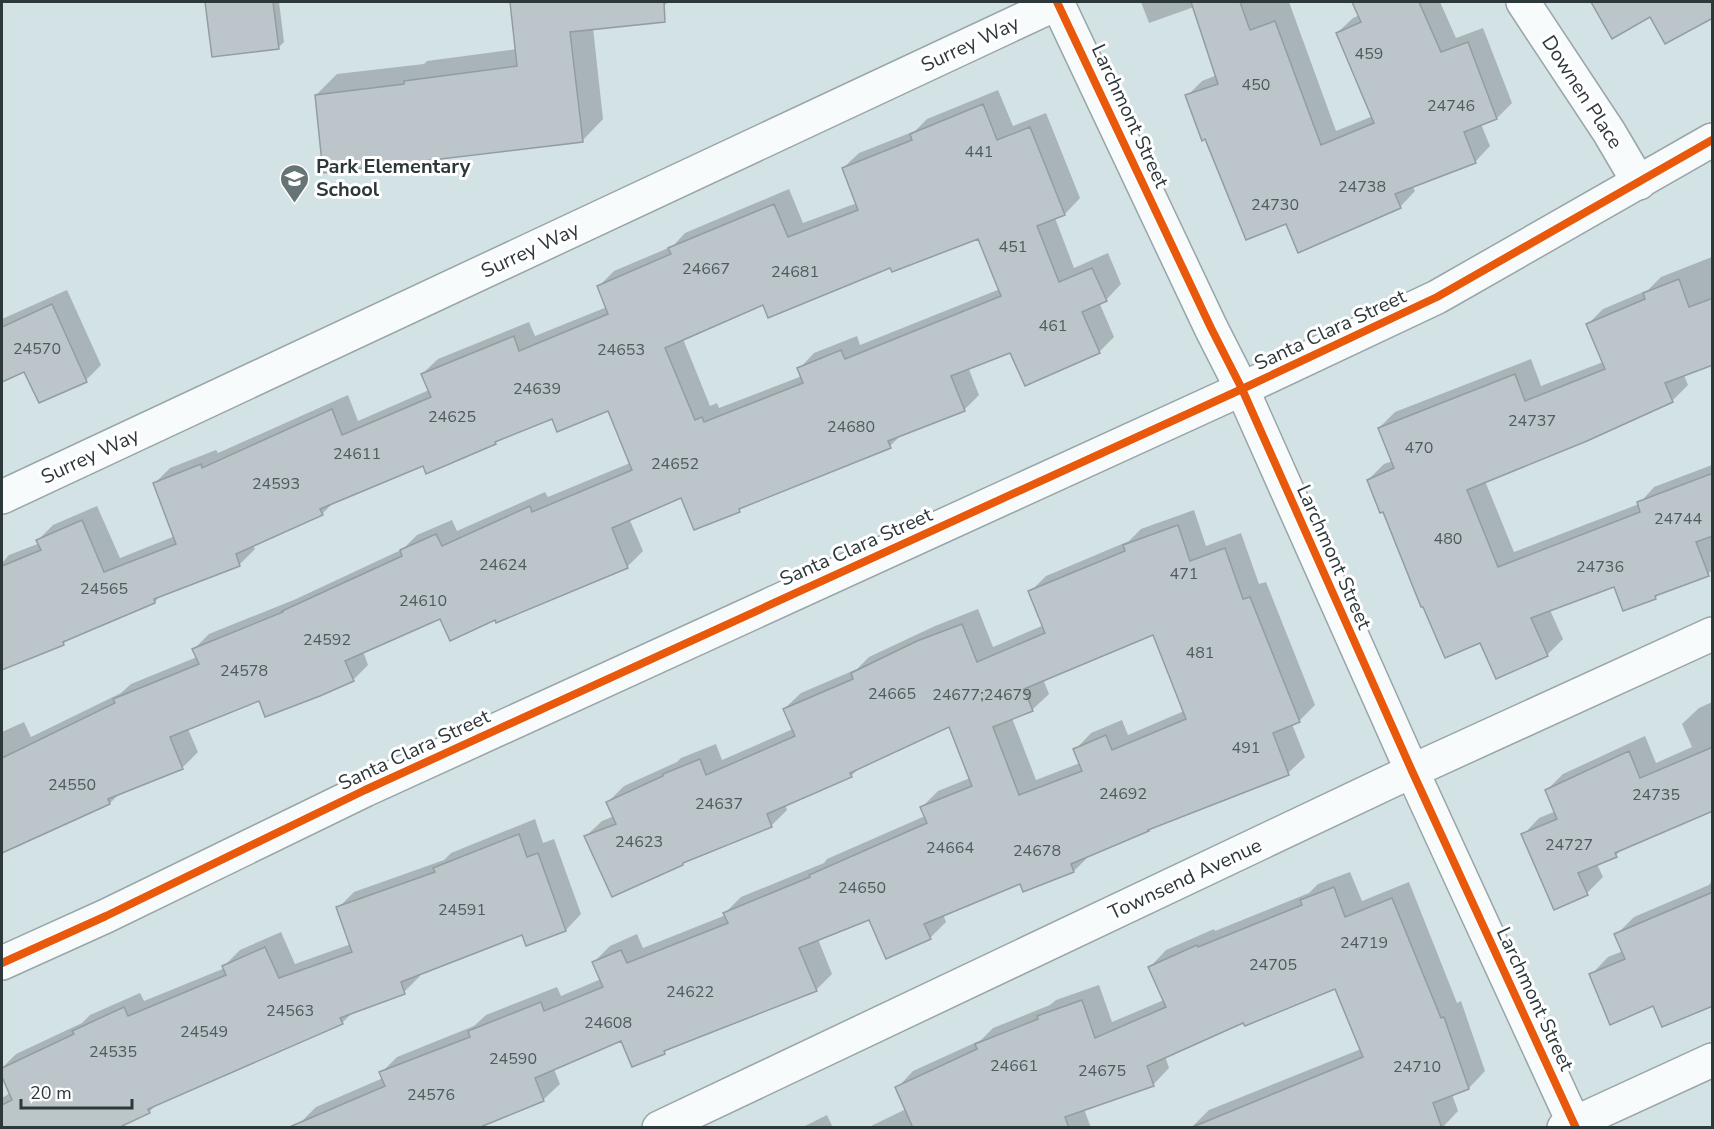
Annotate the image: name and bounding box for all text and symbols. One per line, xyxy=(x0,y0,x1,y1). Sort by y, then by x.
street label: Surrey Way xyxy=(917,9,1024,78)
street label: Downen Place xyxy=(1535,30,1629,154)
street label: Larchmont Street xyxy=(1085,40,1175,193)
house number: 459 xyxy=(1355,43,1383,65)
house number: 450 xyxy=(1242,74,1270,96)
house number: 24746 xyxy=(1427,95,1475,117)
house number: 441 xyxy=(965,141,993,163)
place label: Park Elementary School xyxy=(316,153,471,203)
school or university icon: Park Elementary School xyxy=(279,162,311,204)
house number: 24738 xyxy=(1338,176,1386,198)
house number: 24730 xyxy=(1251,194,1299,216)
street label: Surrey Way xyxy=(477,215,584,284)
house number: 451 xyxy=(999,236,1027,258)
house number: 24667 xyxy=(682,258,730,280)
house number: 24681 xyxy=(771,261,819,283)
street label: Santa Clara Street xyxy=(1250,283,1411,377)
house number: 461 xyxy=(1039,315,1067,337)
house number: 24570 xyxy=(13,338,61,360)
house number: 24653 xyxy=(597,339,645,361)
house number: 24639 xyxy=(513,378,561,400)
house number: 24625 xyxy=(428,406,476,428)
house number: 24737 xyxy=(1508,410,1556,432)
house number: 24680 xyxy=(827,416,875,438)
street label: Surrey Way xyxy=(37,421,144,490)
house number: 470 xyxy=(1405,437,1433,459)
house number: 24611 xyxy=(333,443,381,465)
house number: 24652 xyxy=(651,453,699,475)
house number: 24593 xyxy=(252,473,300,495)
street label: Larchmont Street xyxy=(1290,481,1378,634)
street label: Santa Clara Street xyxy=(775,501,937,593)
house number: 24744 xyxy=(1654,508,1702,530)
house number: 480 xyxy=(1434,528,1462,550)
house number: 24624 xyxy=(479,554,527,576)
house number: 24736 xyxy=(1576,556,1624,578)
house number: 471 xyxy=(1170,563,1198,585)
house number: 24565 xyxy=(80,578,128,600)
house number: 24610 xyxy=(399,590,447,612)
house number: 24592 xyxy=(303,629,351,651)
house number: 481 xyxy=(1186,642,1214,664)
house number: 24578 xyxy=(220,660,268,682)
house number: 24665 xyxy=(868,683,916,705)
house number: 24677;24679 xyxy=(932,684,1032,706)
street label: Santa Clara Street xyxy=(334,703,495,797)
house number: 491 xyxy=(1232,737,1260,759)
house number: 24550 xyxy=(48,774,96,796)
house number: 24692 xyxy=(1099,783,1147,805)
house number: 24735 xyxy=(1632,784,1680,806)
house number: 24637 xyxy=(695,793,743,815)
house number: 24623 xyxy=(615,831,663,853)
street label: Townsend Avenue xyxy=(1104,832,1266,926)
house number: 24727 xyxy=(1545,834,1593,856)
house number: 24664 xyxy=(926,837,974,859)
house number: 24678 xyxy=(1013,840,1061,862)
house number: 24650 xyxy=(838,877,886,899)
house number: 24591 xyxy=(438,899,486,921)
street label: Larchmont Street xyxy=(1490,923,1580,1076)
house number: 24719 xyxy=(1340,932,1388,954)
house number: 24705 xyxy=(1249,954,1297,976)
house number: 24622 xyxy=(666,981,714,1003)
house number: 24563 xyxy=(266,1000,314,1022)
house number: 24608 xyxy=(584,1012,632,1034)
house number: 24549 xyxy=(180,1021,228,1043)
house number: 24535 xyxy=(89,1041,137,1063)
house number: 24590 xyxy=(489,1048,537,1070)
house number: 24661 xyxy=(990,1055,1038,1077)
house number: 24710 xyxy=(1393,1056,1441,1078)
house number: 24675 xyxy=(1078,1060,1126,1082)
scale bar xyxy=(21,1072,132,1110)
text: 20 m xyxy=(30,1081,72,1105)
house number: 24576 xyxy=(407,1084,455,1106)

